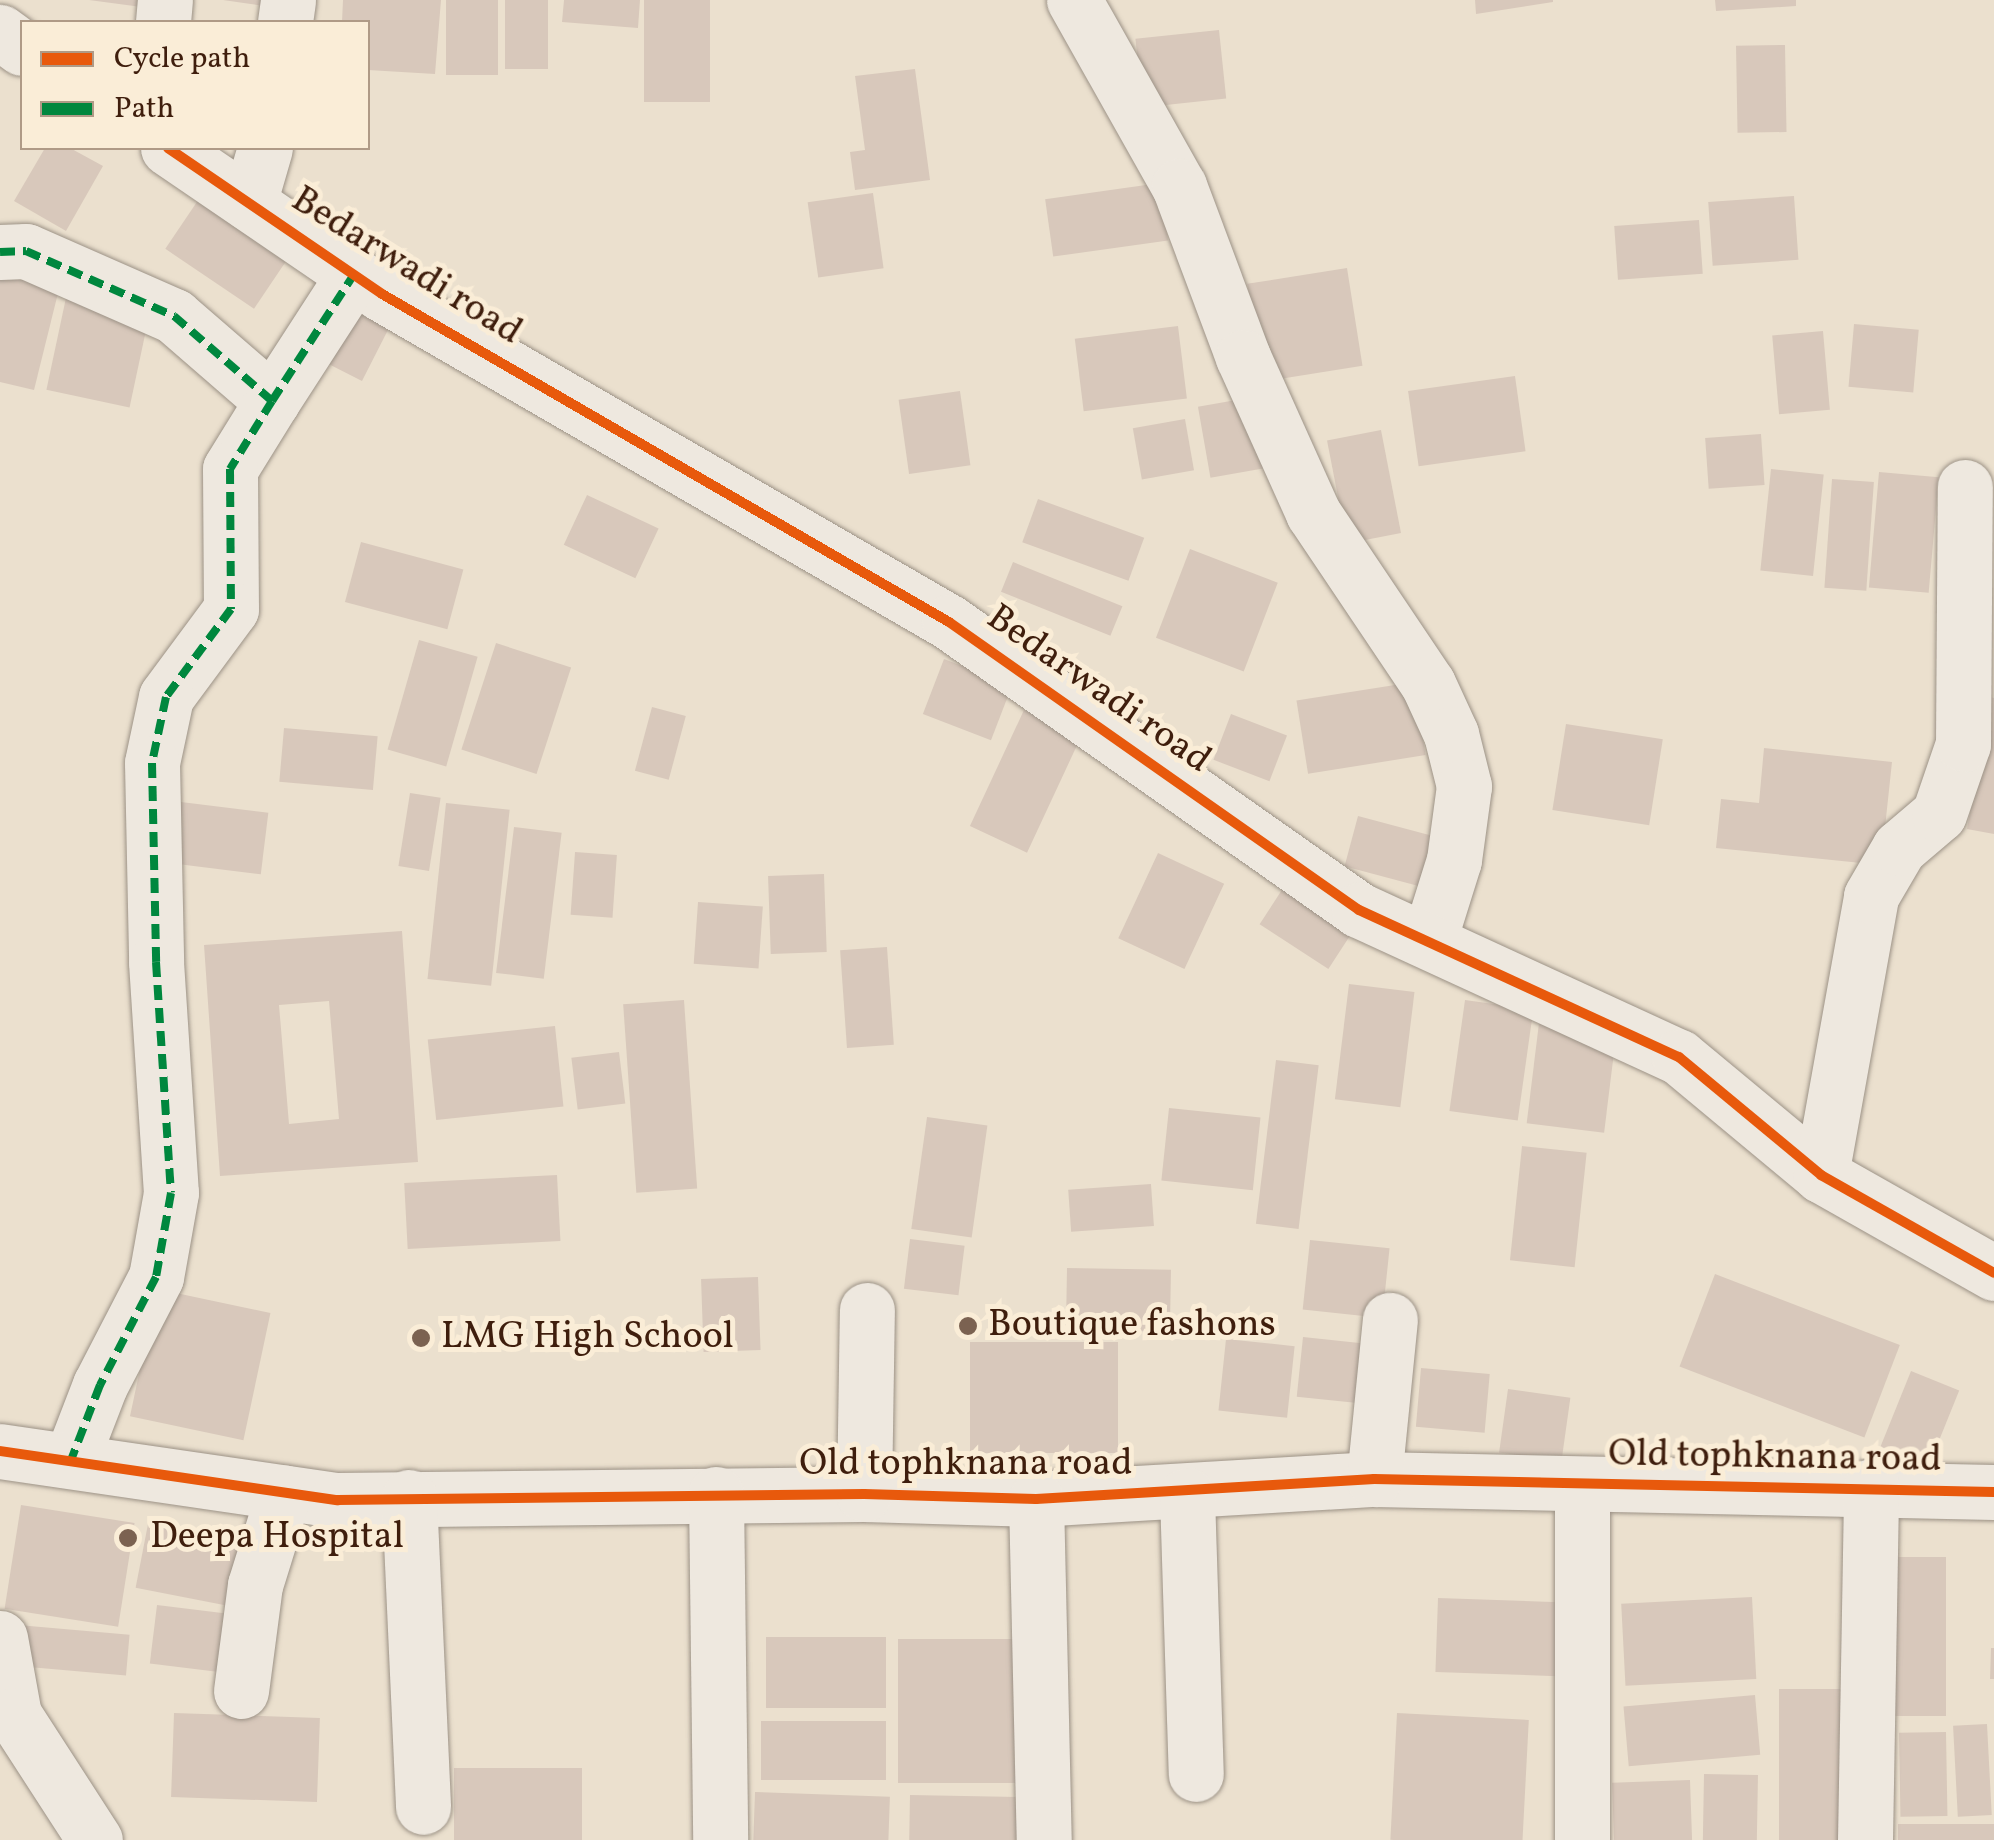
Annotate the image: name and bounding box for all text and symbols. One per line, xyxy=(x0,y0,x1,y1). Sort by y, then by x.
legend xyxy=(20,20,370,150)
text: Cycle path xyxy=(114,38,250,80)
text: Path xyxy=(114,88,174,130)
street label: Bedarwadi road xyxy=(282,178,530,356)
street label: Bedarwadi road xyxy=(977,596,1219,784)
place label: Boutique fashons xyxy=(988,1303,1276,1349)
place label: LMG High School xyxy=(441,1315,734,1361)
marker: Boutique fashons xyxy=(957,1315,979,1337)
marker: LMG High School xyxy=(410,1327,432,1349)
street label: Old tophknana road xyxy=(1608,1432,1942,1484)
street label: Old tophknana road xyxy=(799,1442,1133,1488)
place label: Deepa Hospital xyxy=(150,1515,404,1561)
marker: Deepa Hospital xyxy=(115,1525,141,1551)

